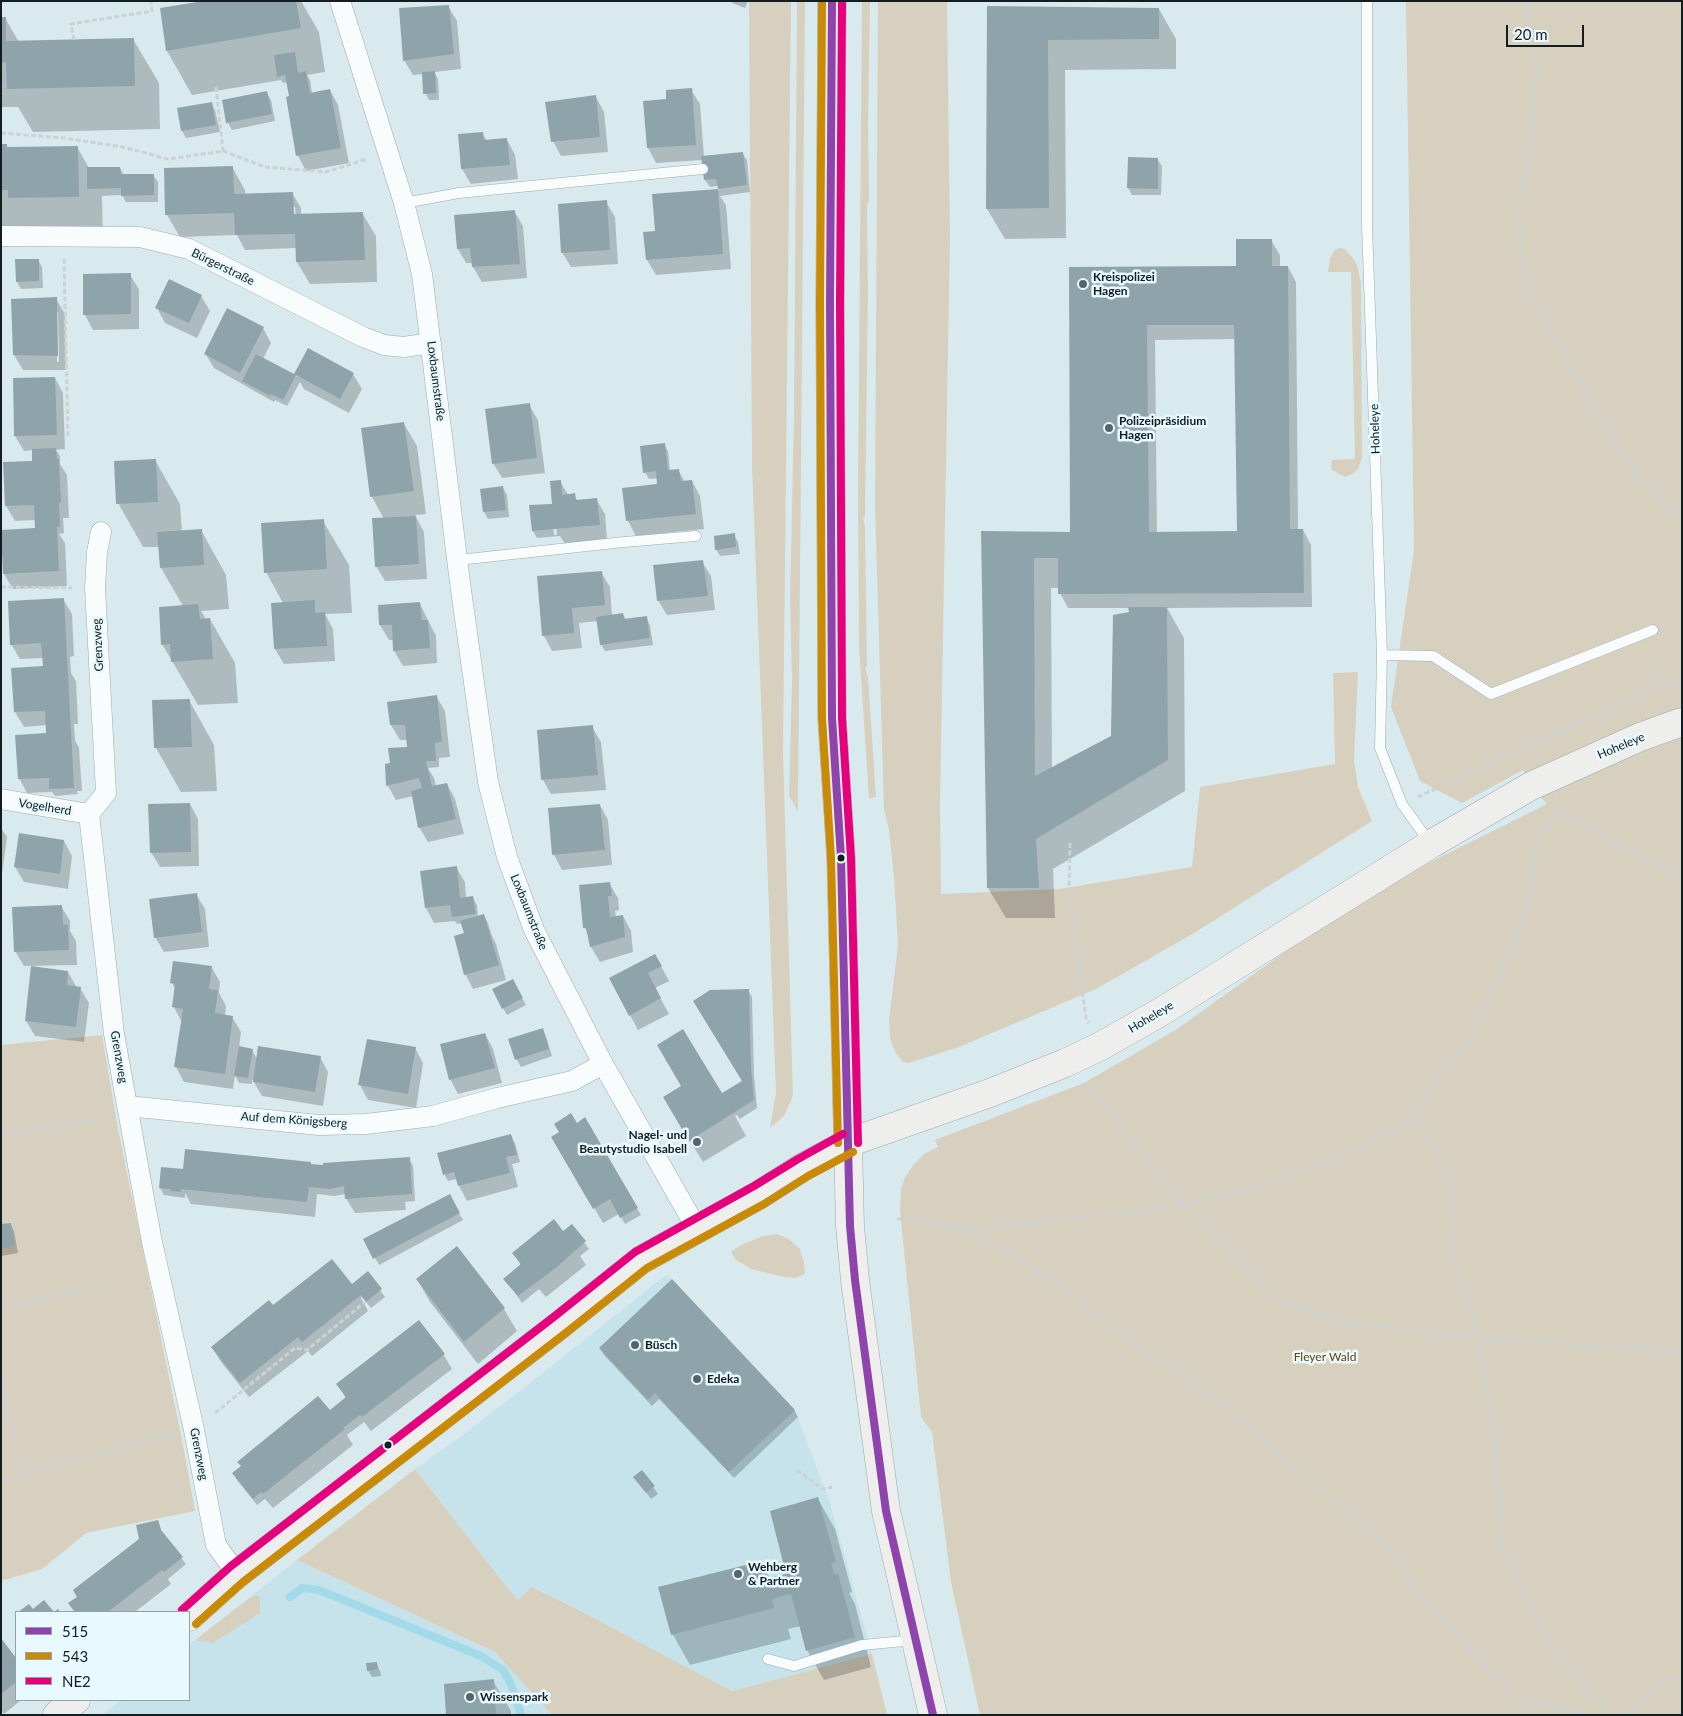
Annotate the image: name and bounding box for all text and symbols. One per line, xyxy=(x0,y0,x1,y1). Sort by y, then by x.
scale bar xyxy=(1508,15,1586,47)
text: 20 m xyxy=(1514,25,1548,43)
street label: Bürgerstraße xyxy=(189,246,257,288)
place label: Kreispolizei Hagen xyxy=(1093,270,1155,298)
marker: Kreispolizei Hagen xyxy=(1077,278,1089,290)
street label: Loxbaumstraße xyxy=(424,340,448,422)
street label: Hoheleye xyxy=(1367,404,1383,454)
place label: Polizeipräsidium Hagen xyxy=(1119,414,1206,442)
marker: Polizeipräsidium Hagen xyxy=(1103,422,1115,434)
street label: Grenzweg xyxy=(89,618,107,672)
street label: Hoheleye xyxy=(1595,730,1647,762)
street label: Vogelherd xyxy=(18,796,72,818)
unlabelled marker xyxy=(836,853,846,863)
street label: Loxbaumstraße xyxy=(507,872,551,952)
street label: Hoheleye xyxy=(1126,998,1176,1036)
street label: Grenzweg xyxy=(107,1030,131,1084)
street label: Auf dem Königsberg xyxy=(240,1109,348,1131)
place label: Nagel- und Beautystudio Isabell xyxy=(579,1128,687,1156)
marker: Nagel- und Beautystudio Isabell xyxy=(691,1136,703,1148)
place label: Büsch xyxy=(645,1338,677,1352)
marker: Büsch xyxy=(629,1339,641,1351)
park label: Fleyer Wald xyxy=(1294,1350,1356,1364)
place label: Edeka xyxy=(707,1372,739,1386)
marker: Edeka xyxy=(691,1373,703,1385)
street label: Grenzweg xyxy=(187,1427,211,1481)
unlabelled marker xyxy=(383,1440,393,1450)
place label: Wehberg & Partner xyxy=(748,1560,800,1588)
marker: Wehberg & Partner xyxy=(732,1568,744,1580)
legend xyxy=(15,1611,190,1701)
text: 515 xyxy=(62,1622,88,1640)
text: 543 xyxy=(62,1647,88,1665)
text: NE2 xyxy=(62,1672,91,1690)
place label: Wissenspark xyxy=(480,1690,548,1704)
marker: Wissenspark xyxy=(464,1691,476,1703)

